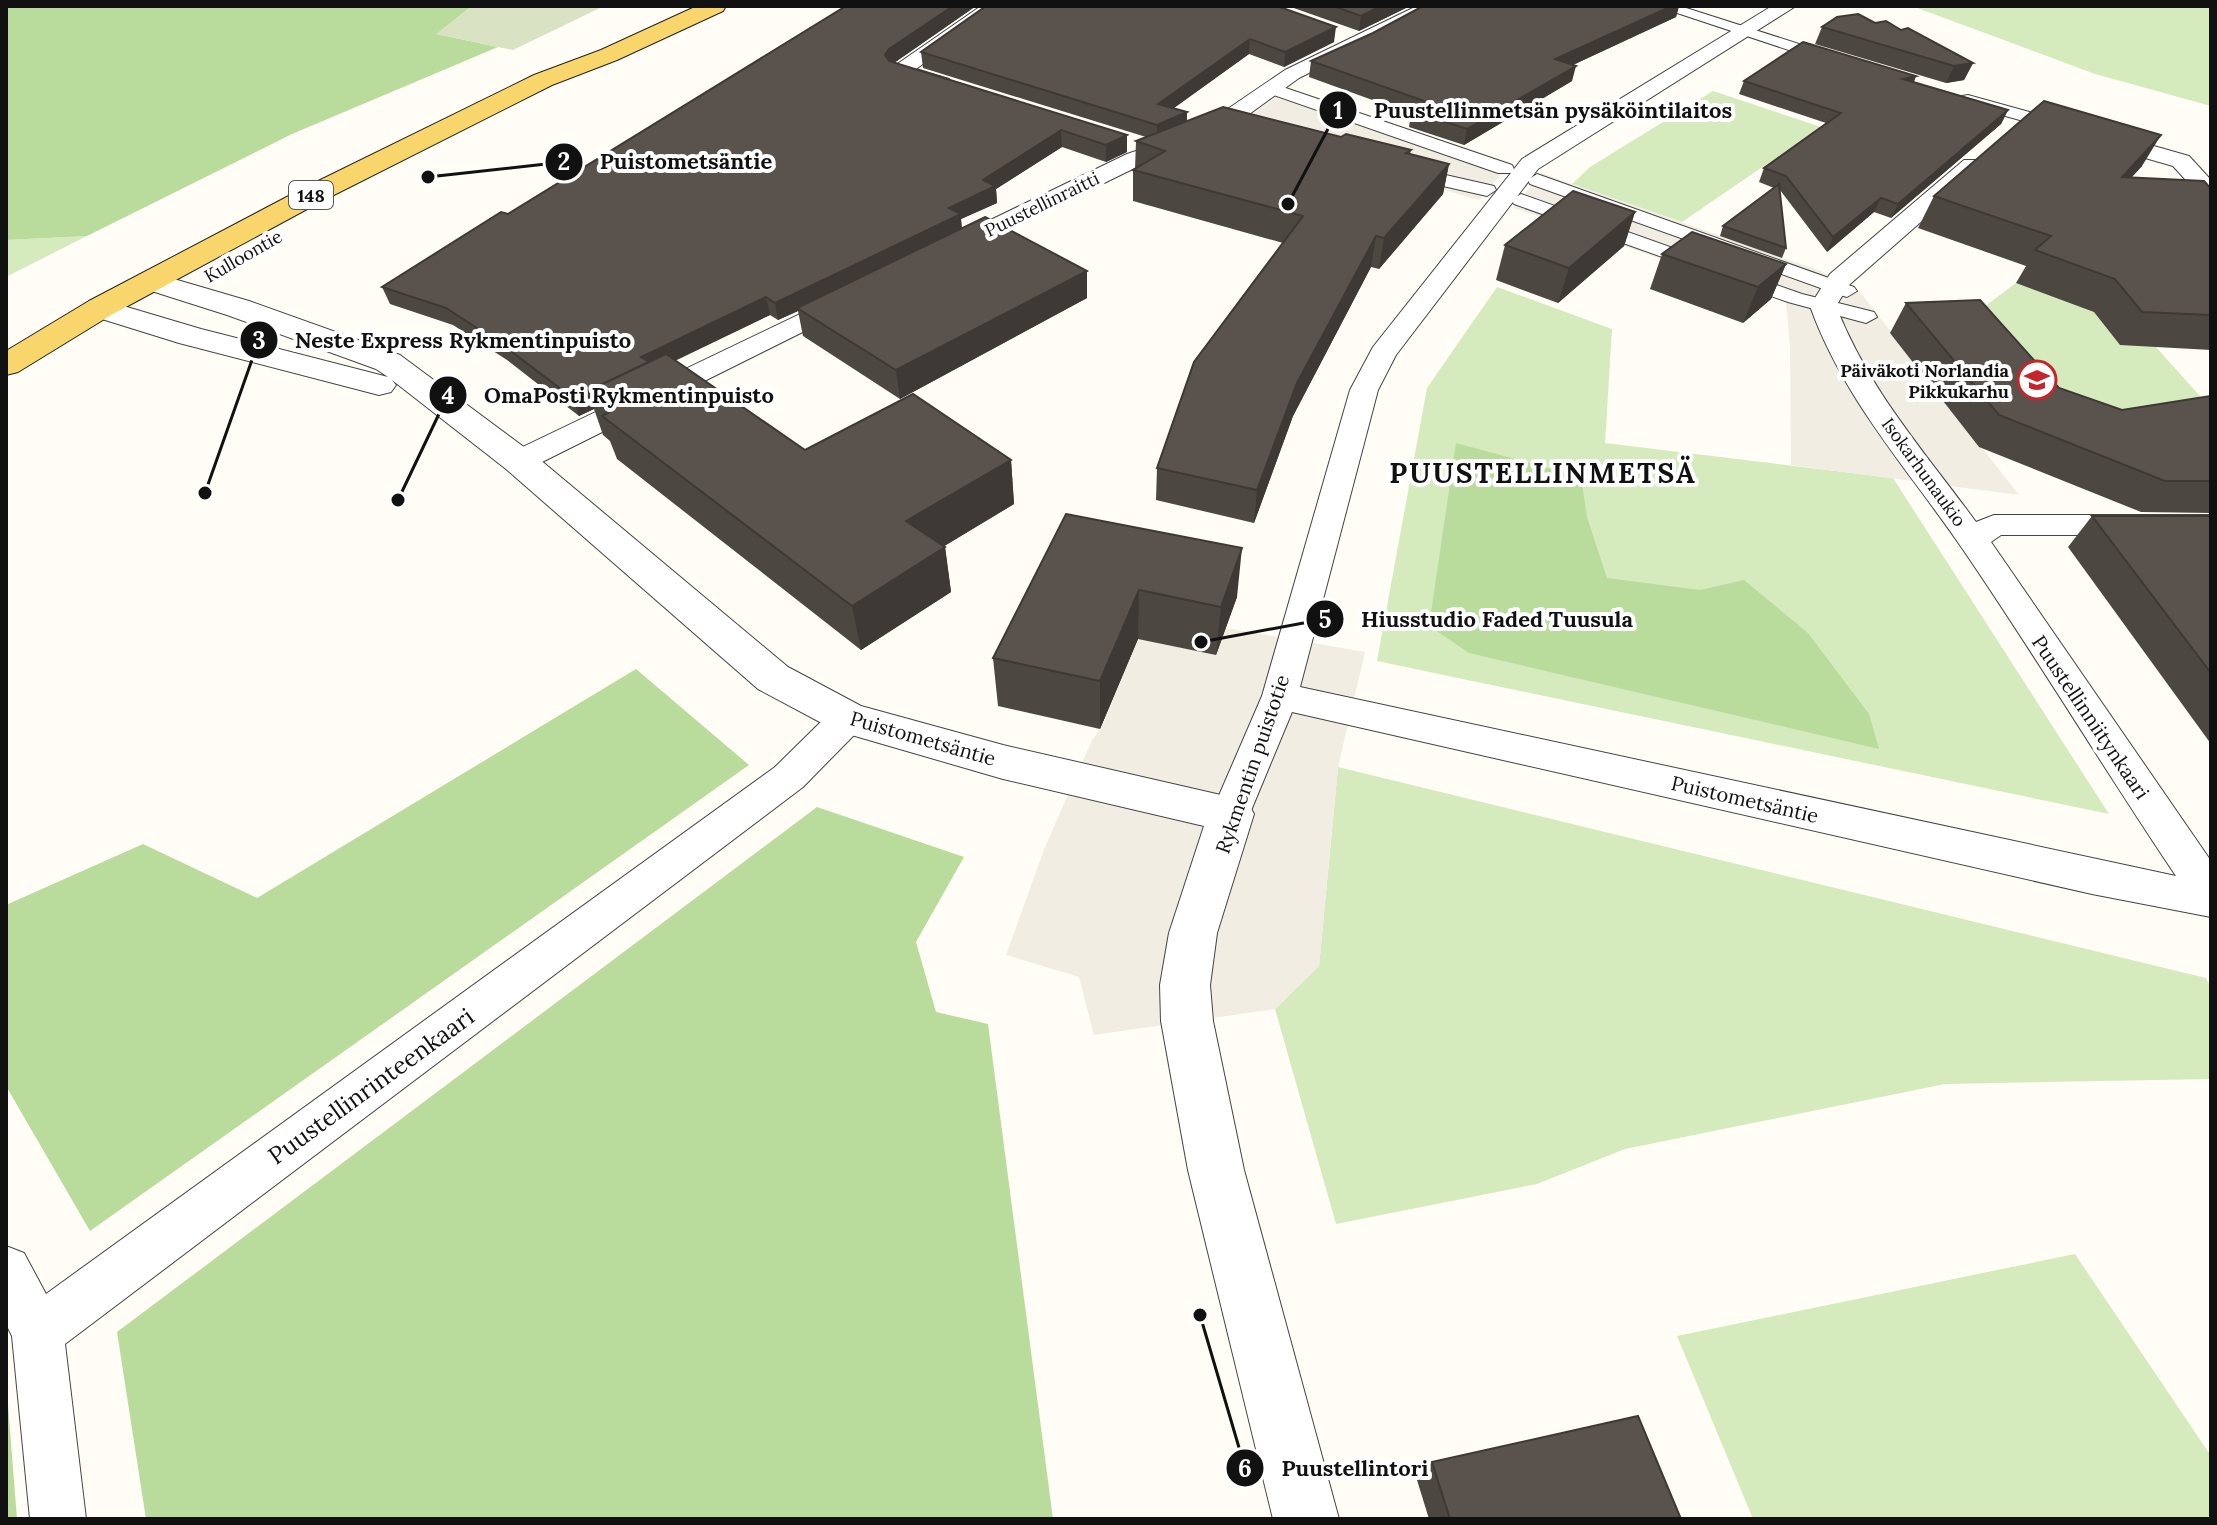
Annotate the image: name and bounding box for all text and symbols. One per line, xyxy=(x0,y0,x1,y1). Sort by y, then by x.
callout: Puustellinmetsän pysäköintilaitos xyxy=(1318,87,1749,133)
text: 1 xyxy=(1333,95,1343,126)
text: Puustellinmetsän pysäköintilaitos xyxy=(1374,96,1732,124)
callout: Puistometsäntie xyxy=(544,139,788,185)
text: 2 xyxy=(558,146,570,177)
text: Puistometsäntie xyxy=(600,147,772,175)
street label: Puustellinraitti xyxy=(981,166,1103,242)
road number: 148 xyxy=(289,181,333,209)
street label: Kulloontie xyxy=(200,224,286,288)
callout: Neste Express Rykmentinpuisto xyxy=(239,317,647,363)
text: 3 xyxy=(252,325,266,356)
text: Neste Express Rykmentinpuisto xyxy=(295,326,631,354)
place label: Päiväkoti Norlandia Pikkukarhu xyxy=(1840,359,2010,403)
school or university icon: Päiväkoti Norlandia Pikkukarhu xyxy=(2016,359,2058,401)
callout: OmaPosti Rykmentinpuisto xyxy=(428,372,790,418)
text: 4 xyxy=(441,380,455,411)
text: OmaPosti Rykmentinpuisto xyxy=(484,381,774,409)
street label: Isokarhunaukio xyxy=(1877,413,1971,531)
district label: PUUSTELLINMETSÄ xyxy=(1389,455,1697,491)
callout: Hiusstudio Faded Tuusula xyxy=(1305,596,1649,642)
text: 5 xyxy=(1319,604,1332,635)
text: Hiusstudio Faded Tuusula xyxy=(1361,605,1633,633)
street label: Puustellinniitynkaari xyxy=(2027,630,2155,804)
street label: Rykmentin puistotie xyxy=(1210,671,1294,857)
street label: Puistometsäntie xyxy=(847,705,999,771)
street label: Puistometsäntie xyxy=(1669,770,1821,828)
street label: Puustellinrinteenkaari xyxy=(262,1001,480,1171)
callout: Puustellintori xyxy=(1225,1445,1444,1491)
text: 6 xyxy=(1238,1453,1252,1484)
text: Puustellintori xyxy=(1282,1454,1428,1482)

